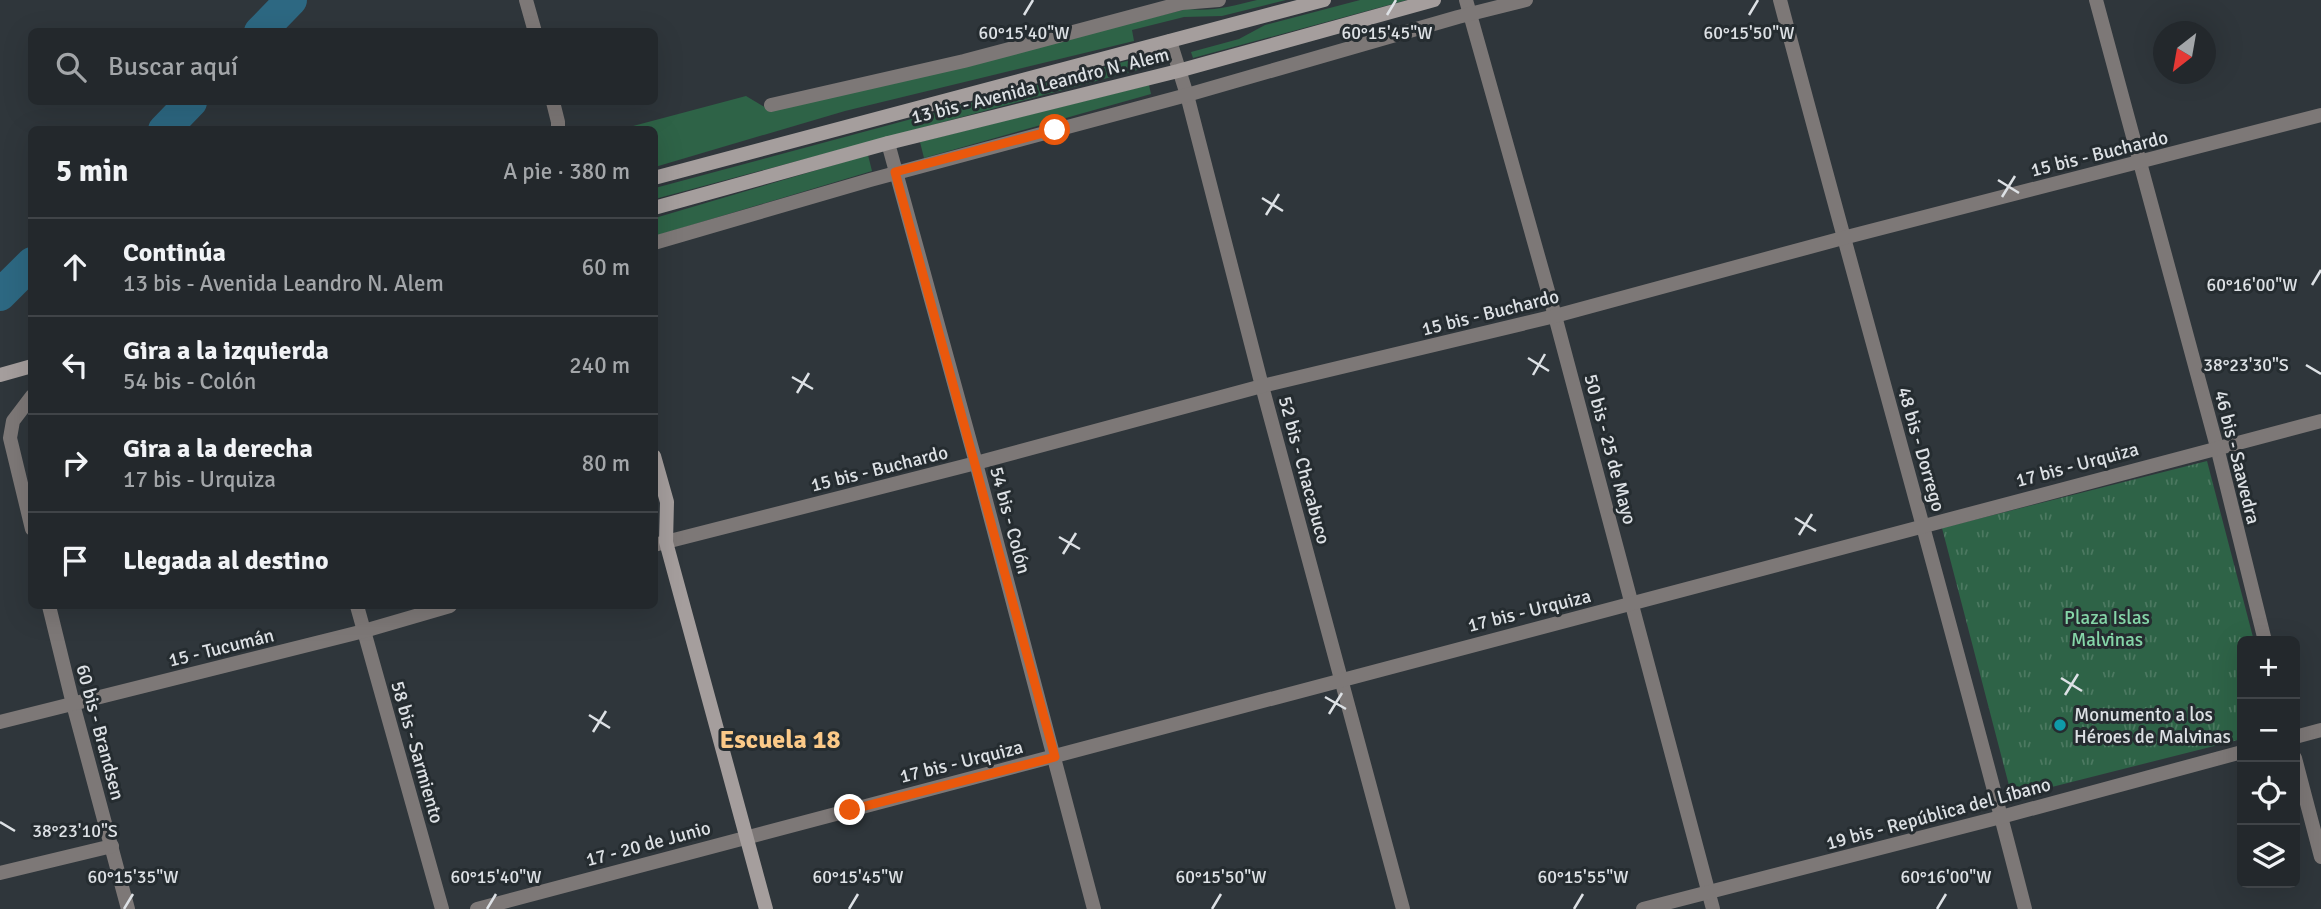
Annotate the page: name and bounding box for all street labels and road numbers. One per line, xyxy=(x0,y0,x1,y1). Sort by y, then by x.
street label: 13 bis - Avenida Leandro N. Alem xyxy=(909,42,1172,130)
street label: 15 bis - Buchardo xyxy=(2028,125,2171,183)
street label: 15 bis - Buchardo xyxy=(1419,284,1562,342)
street label: 50 bis - 25 de Mayo xyxy=(1578,371,1642,527)
street label: 48 bis - Dorrego xyxy=(1892,384,1950,514)
street label: 46 bis - Saavedra xyxy=(2209,388,2265,527)
street label: 52 bis - Chacabuco xyxy=(1273,394,1335,547)
street label: 17 bis - Urquiza xyxy=(2013,437,2141,493)
street label: 15 bis - Buchardo xyxy=(808,440,951,498)
street label: 54 bis - Colón xyxy=(984,464,1036,577)
street label: 17 bis - Urquiza xyxy=(1465,584,1593,638)
street label: 15 - Tucumán xyxy=(166,623,277,673)
street label: 60 bis - Brandsen xyxy=(70,662,130,803)
street label: 58 bis - Sarmiento xyxy=(385,678,449,826)
street label: 17 bis - Urquiza xyxy=(897,735,1025,789)
street label: 19 bis - República del Líbano xyxy=(1823,772,2053,856)
street label: 17 - 20 de Junio xyxy=(583,816,713,872)

